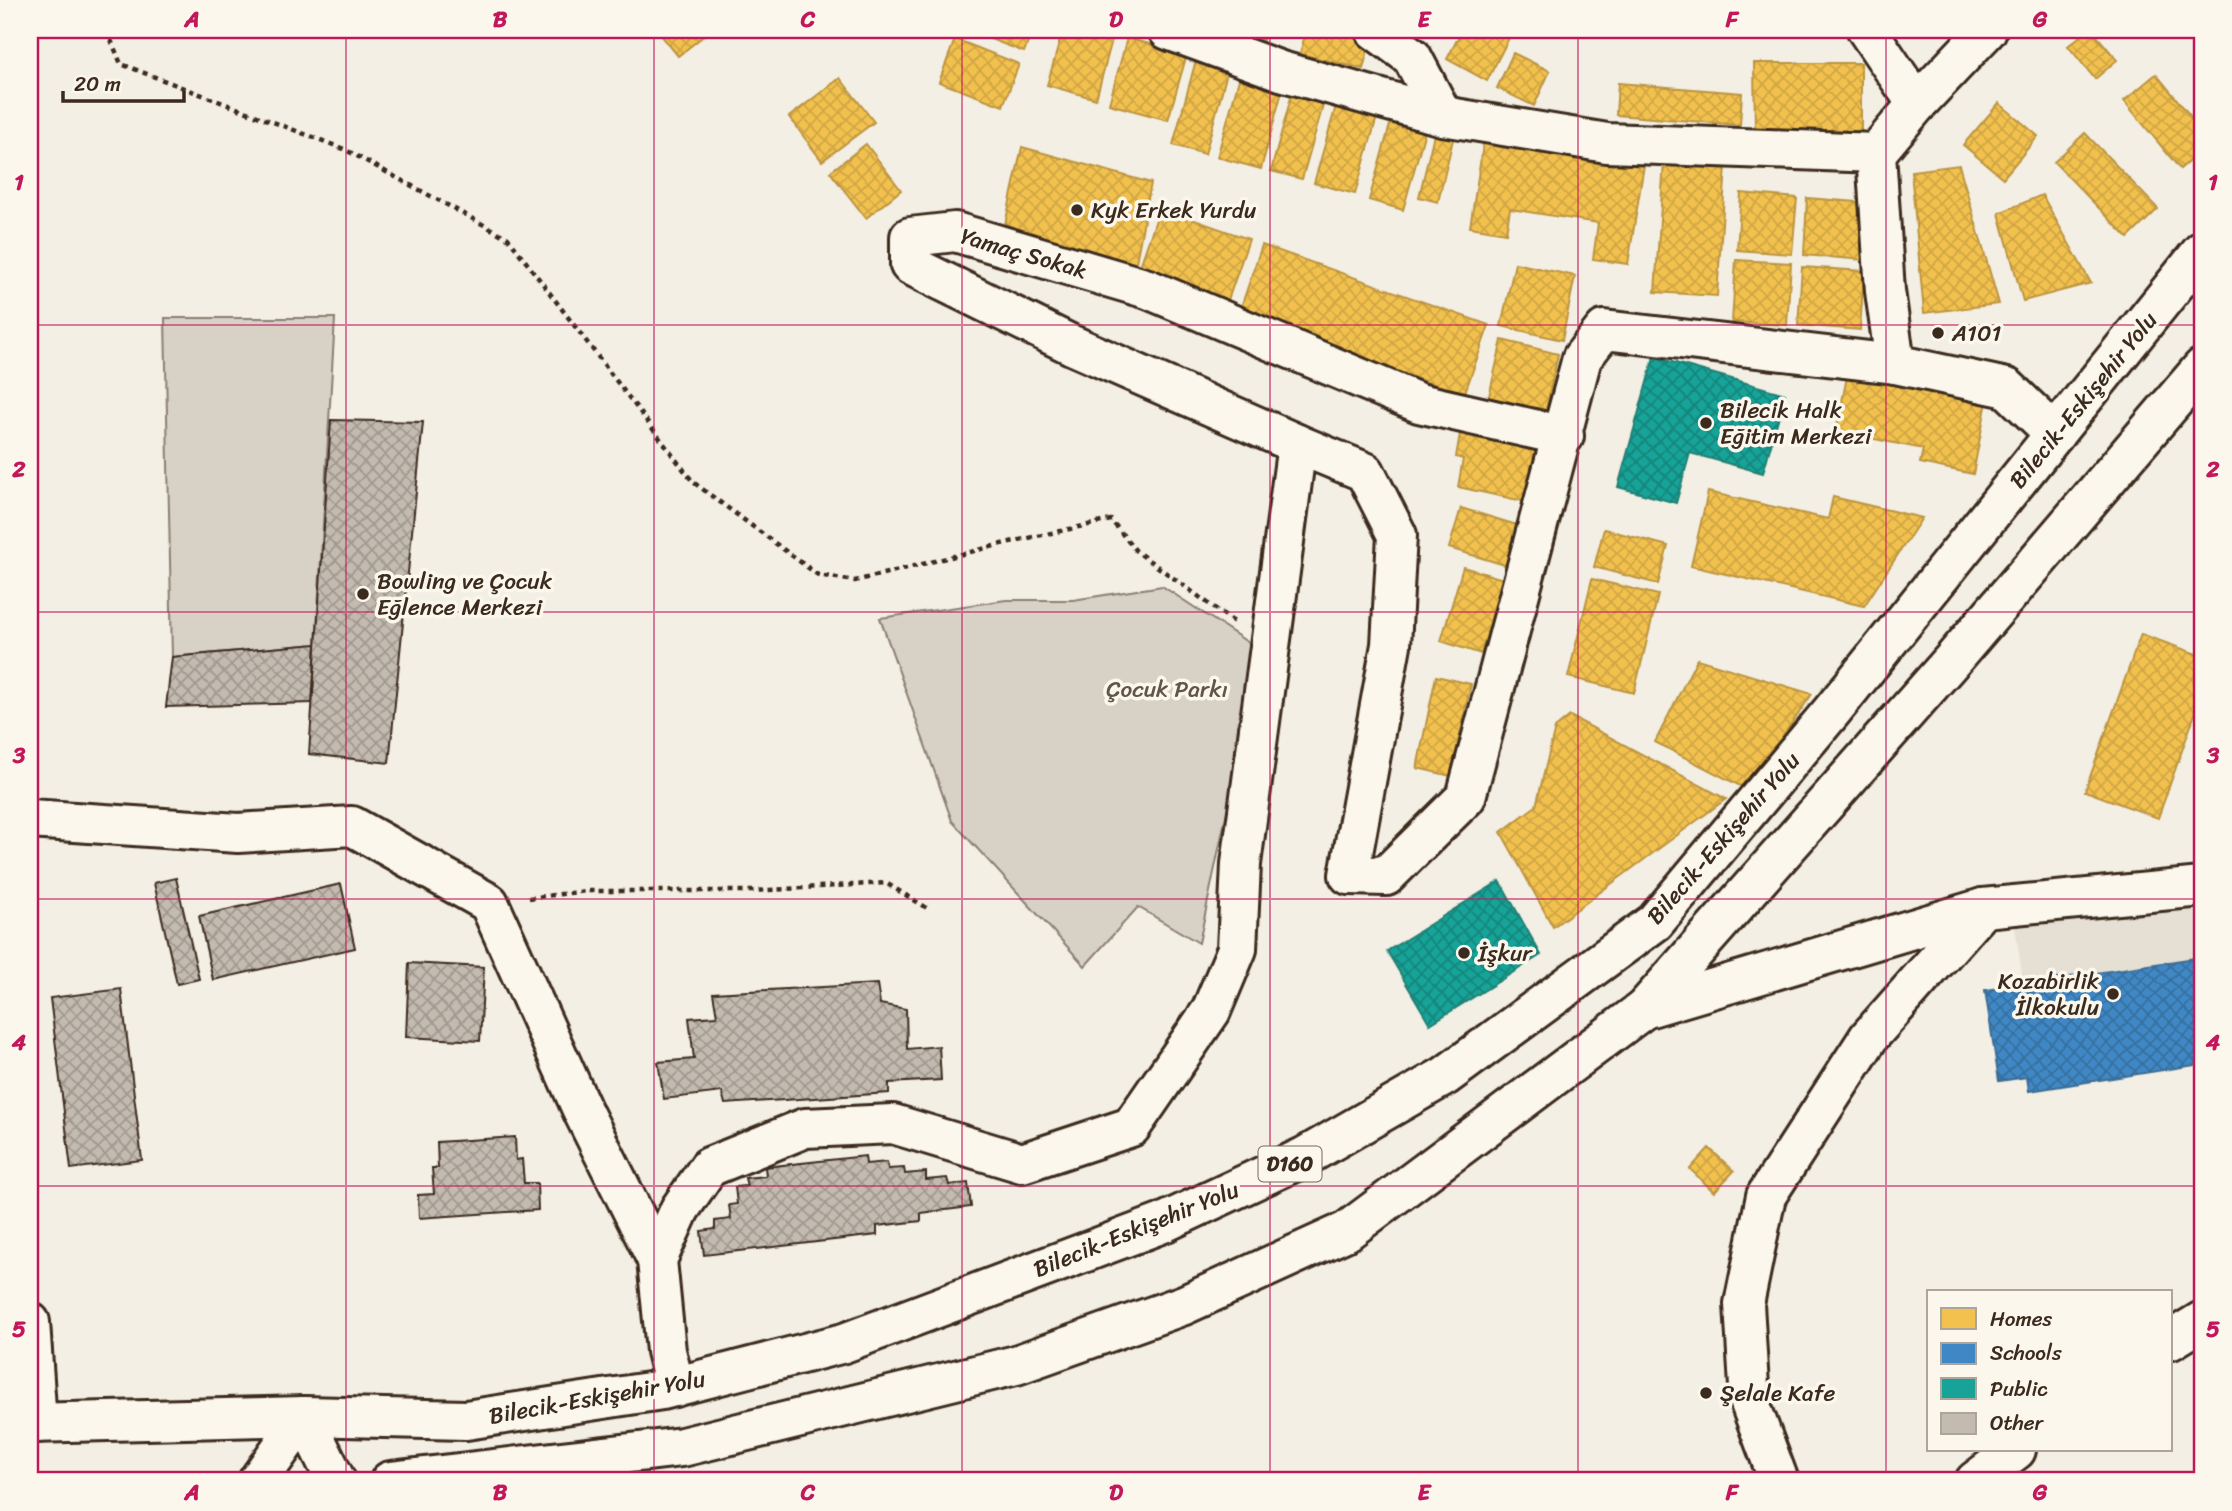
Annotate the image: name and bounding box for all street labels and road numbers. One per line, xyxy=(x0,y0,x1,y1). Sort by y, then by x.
street label: Yamaç Sokak xyxy=(956,216,1092,291)
street label: Bilecik-Eskişehir Yolu xyxy=(1999,302,2169,498)
street label: Bilecik-Eskişehir Yolu xyxy=(1636,742,1811,934)
road number: D160 xyxy=(1258,1146,1322,1182)
street label: Bilecik-Eskişehir Yolu xyxy=(1027,1169,1246,1289)
street label: Bilecik-Eskişehir Yolu xyxy=(486,1358,709,1437)

